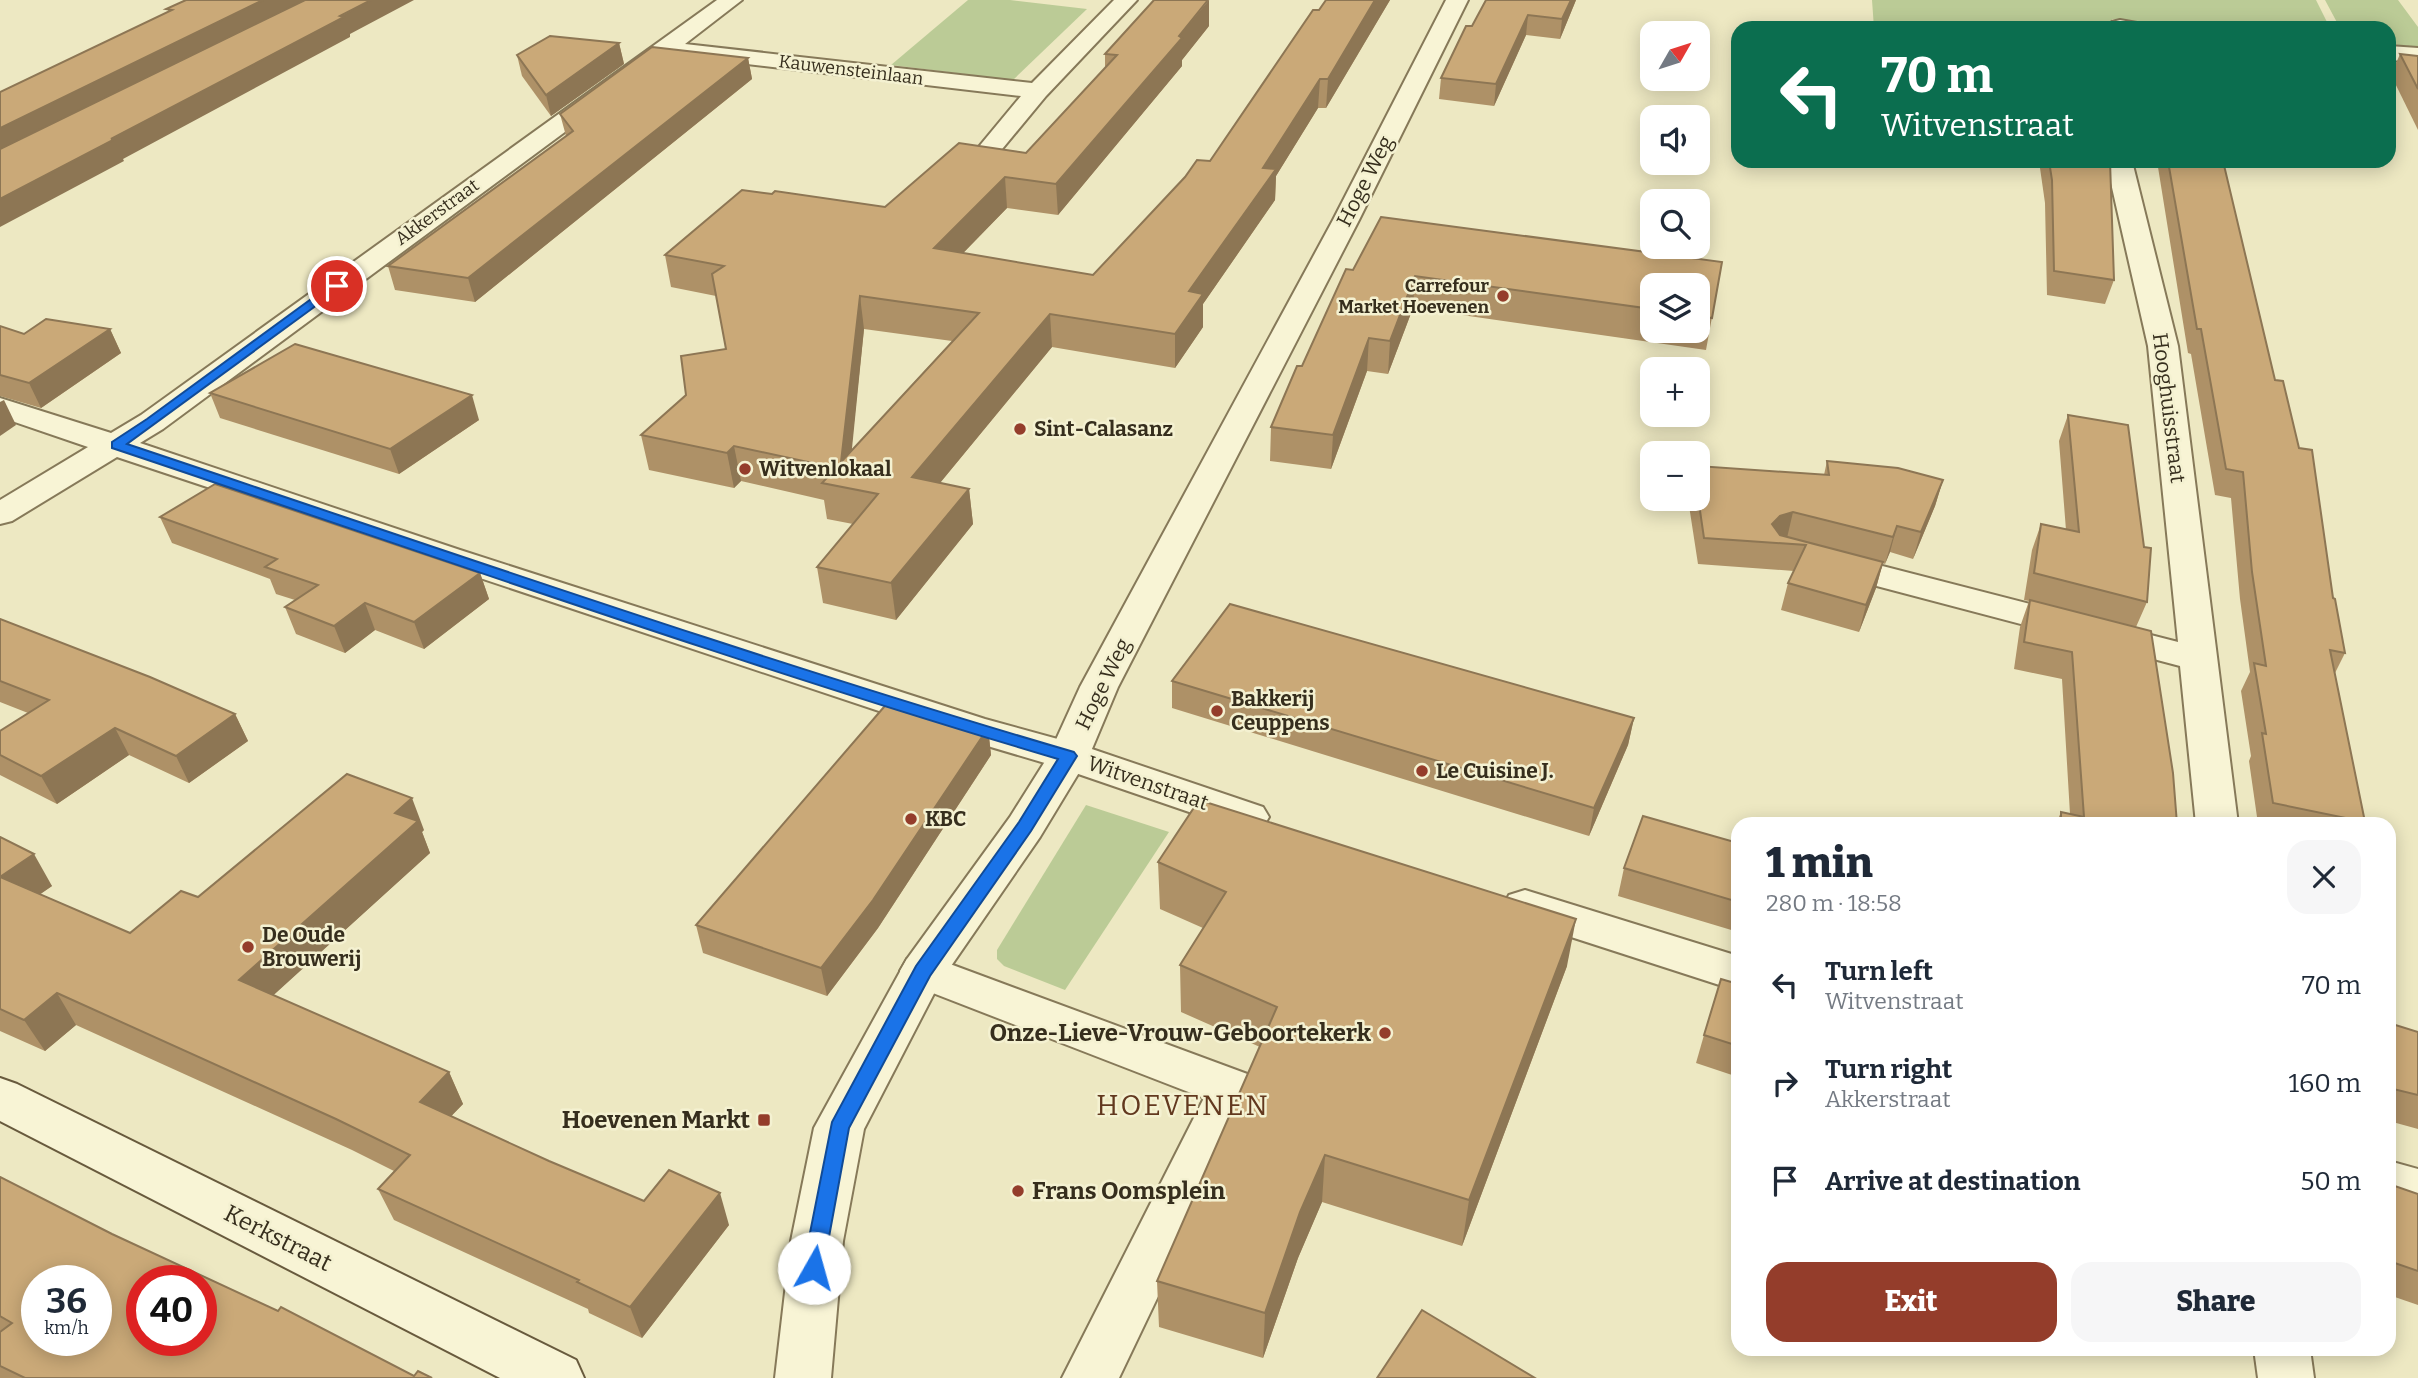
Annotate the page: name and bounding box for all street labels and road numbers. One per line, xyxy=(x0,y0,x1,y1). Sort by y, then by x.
street label: Kauwensteinlaan xyxy=(777,50,925,90)
street label: Hoge Weg xyxy=(1331,131,1399,231)
street label: Akkerstraat xyxy=(391,174,484,250)
street label: Hooghuisstraat xyxy=(2147,331,2191,485)
street label: Hoge Weg xyxy=(1070,634,1136,734)
street label: Witvenstraat xyxy=(1084,750,1212,816)
street label: Kerkstraat xyxy=(219,1199,337,1277)

